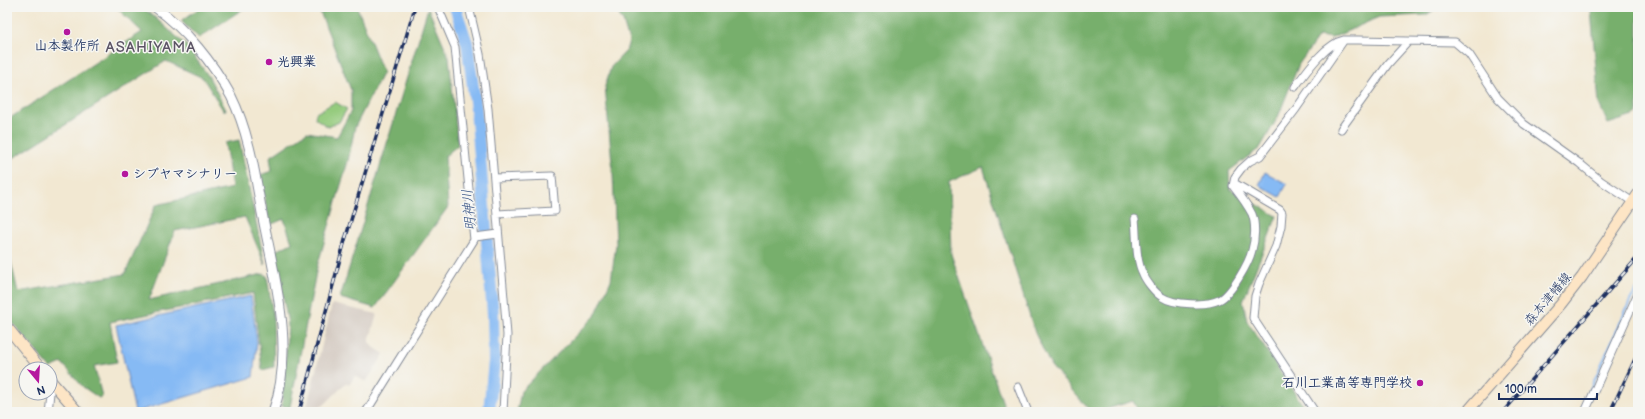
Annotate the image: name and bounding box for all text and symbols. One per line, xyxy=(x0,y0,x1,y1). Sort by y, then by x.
marker: 山本製作所 xyxy=(62,27,72,37)
place label: 山本製作所 xyxy=(34,38,100,54)
district label: ASAHIYAMA xyxy=(106,38,196,57)
place label: 光興業 xyxy=(277,54,316,70)
marker: 光興業 xyxy=(264,57,274,67)
place label: シブヤマシナリー xyxy=(133,166,237,182)
marker: シブヤマシナリー xyxy=(120,169,130,179)
water label: 明神川 xyxy=(459,188,479,232)
street label: 森本津幡線 xyxy=(1521,268,1576,329)
north arrow xyxy=(18,361,58,401)
place label: 石川工業高等専門学校 xyxy=(1282,375,1412,391)
scale bar xyxy=(1499,375,1597,401)
marker: 石川工業高等専門学校 xyxy=(1415,378,1425,388)
text: 100 m xyxy=(1505,382,1537,397)
text: N xyxy=(35,383,47,397)

